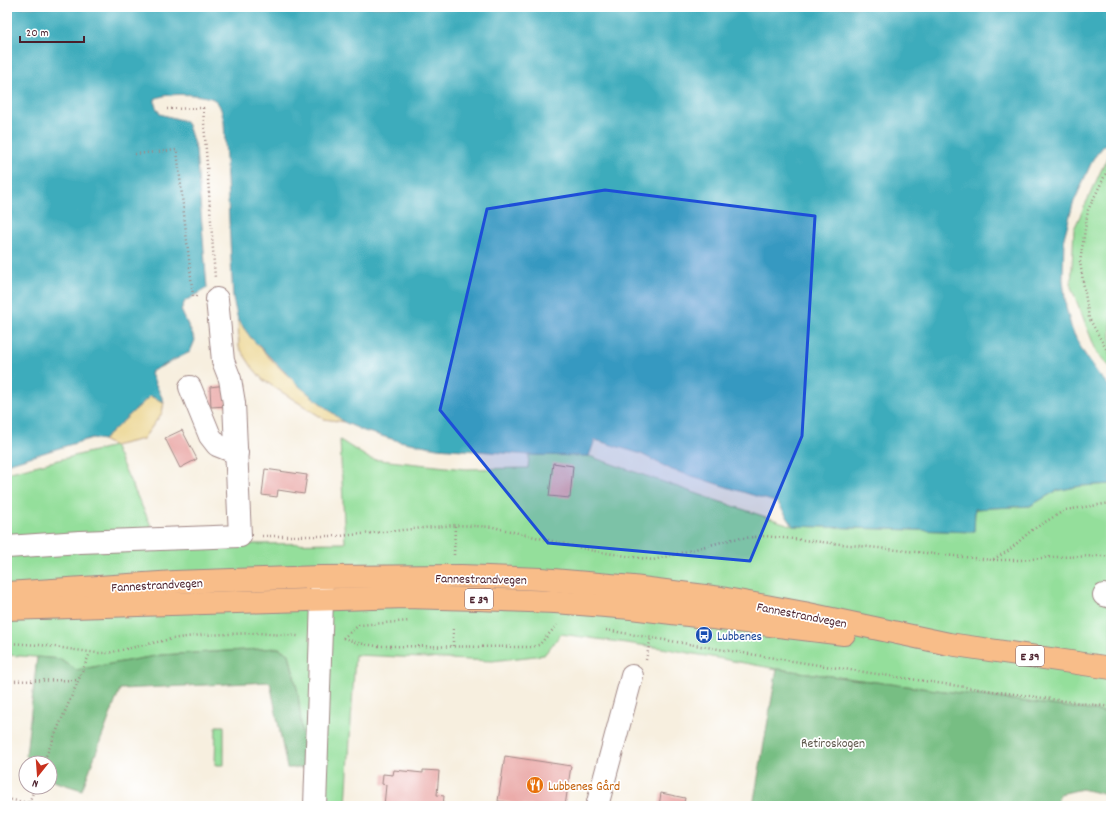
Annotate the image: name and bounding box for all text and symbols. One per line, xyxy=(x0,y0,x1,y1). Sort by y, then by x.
scale bar xyxy=(20,18,84,44)
text: 20 m xyxy=(26,25,49,42)
street label: Fannestrandvegen xyxy=(435,570,527,591)
street label: Fannestrandvegen xyxy=(111,575,203,598)
road number: E 39 xyxy=(465,589,493,609)
street label: Fannestrandvegen xyxy=(755,598,848,635)
bus stop icon: Lubbenes xyxy=(694,625,714,645)
place label: Lubbenes xyxy=(717,628,762,647)
road number: E 39 xyxy=(1016,646,1044,666)
park label: Retiroskogen xyxy=(801,735,865,754)
north arrow xyxy=(18,755,58,795)
text: N xyxy=(30,774,41,791)
restaurant icon: Lubbenes Gård xyxy=(525,775,545,795)
place label: Lubbenes Gård xyxy=(548,778,620,797)

